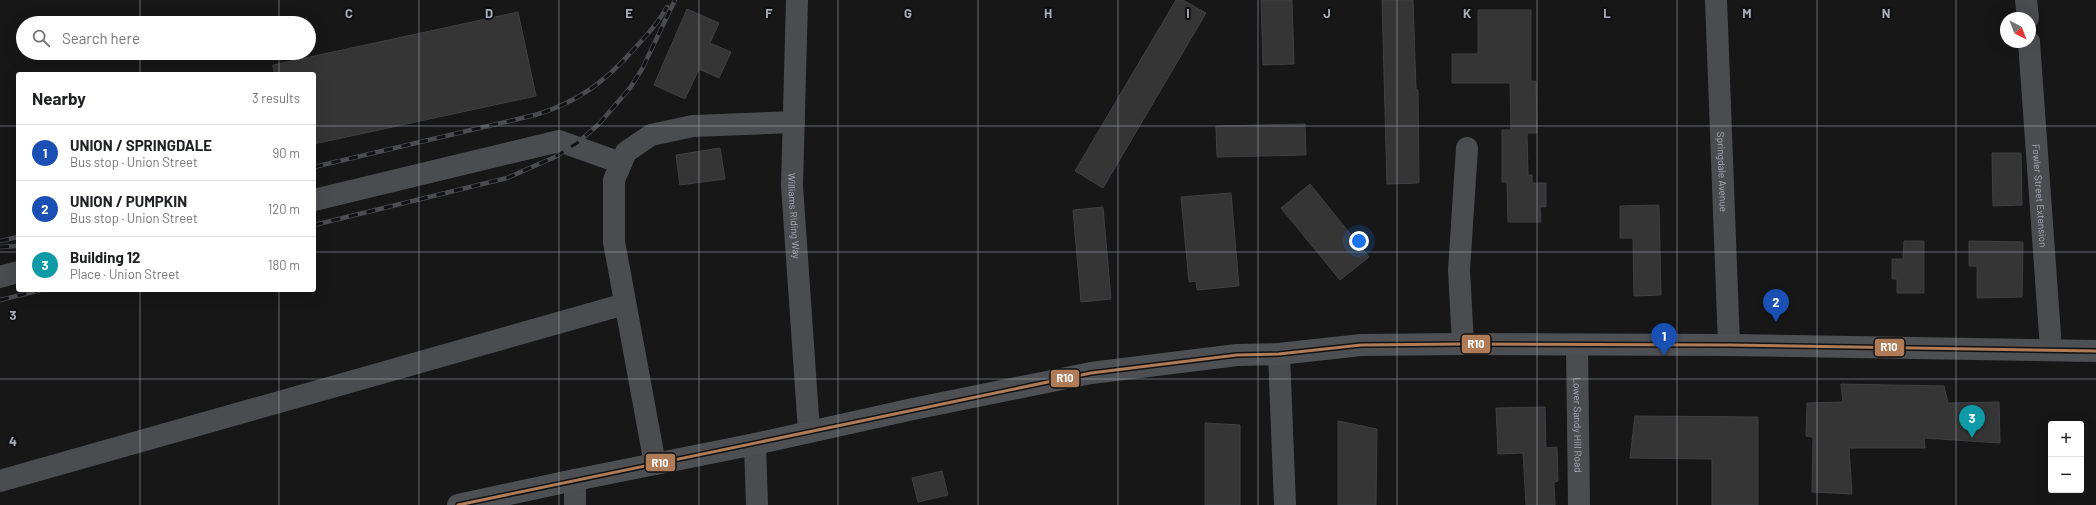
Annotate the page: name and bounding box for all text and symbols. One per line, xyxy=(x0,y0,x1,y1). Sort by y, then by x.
text: C xyxy=(345,5,353,21)
text: D xyxy=(485,5,493,21)
text: E xyxy=(625,5,633,21)
text: F xyxy=(765,5,773,21)
text: G xyxy=(904,5,912,21)
text: H xyxy=(1044,5,1052,21)
text: I xyxy=(1186,5,1190,21)
text: J xyxy=(1323,5,1331,21)
text: K xyxy=(1463,5,1471,21)
text: L xyxy=(1603,5,1611,21)
text: M xyxy=(1742,5,1752,21)
text: N xyxy=(1882,5,1890,21)
north arrow xyxy=(2000,12,2036,48)
search box xyxy=(16,16,316,60)
icon: search xyxy=(30,27,52,49)
text: Search here xyxy=(62,29,140,47)
text: Nearby xyxy=(32,88,86,108)
text: 3 results xyxy=(252,90,300,106)
street label: Springdale Avenue xyxy=(1715,131,1730,212)
text: UNION / SPRINGDALE xyxy=(70,136,212,154)
street label: Fowler Street Extension xyxy=(2030,143,2050,248)
text: 1 xyxy=(43,145,47,161)
text: 90 m xyxy=(273,145,300,161)
text: Bus stop · Union Street xyxy=(70,154,198,170)
street label: Williams Riding Way xyxy=(786,173,803,260)
text: UNION / PUMPKIN xyxy=(70,192,187,210)
text: 2 xyxy=(41,201,49,217)
text: 120 m xyxy=(268,201,300,217)
text: Bus stop · Union Street xyxy=(70,210,198,226)
your location xyxy=(1349,231,1369,251)
text: Building 12 xyxy=(70,248,140,266)
text: 3 xyxy=(41,257,49,273)
text: 180 m xyxy=(268,257,300,273)
text: Place · Union Street xyxy=(70,266,180,282)
pin: 2 xyxy=(1763,289,1789,322)
text: 3 xyxy=(9,307,17,323)
pin: 1 xyxy=(1651,323,1677,356)
line badge: R10 xyxy=(1461,334,1491,354)
text: R10 xyxy=(1468,337,1484,350)
line badge: R10 xyxy=(1874,338,1905,357)
text: R10 xyxy=(1881,340,1897,353)
line badge: R10 xyxy=(1050,369,1080,388)
text: R10 xyxy=(1057,371,1073,384)
street label: Lower Sandy Hill Road xyxy=(1571,377,1585,473)
pin: 3 xyxy=(1959,405,1985,438)
map controls xyxy=(2048,421,2084,493)
button: + xyxy=(2048,421,2084,457)
text: 4 xyxy=(9,433,17,449)
line badge: R10 xyxy=(645,453,676,472)
text: R10 xyxy=(652,456,668,469)
button: − xyxy=(2048,457,2084,493)

